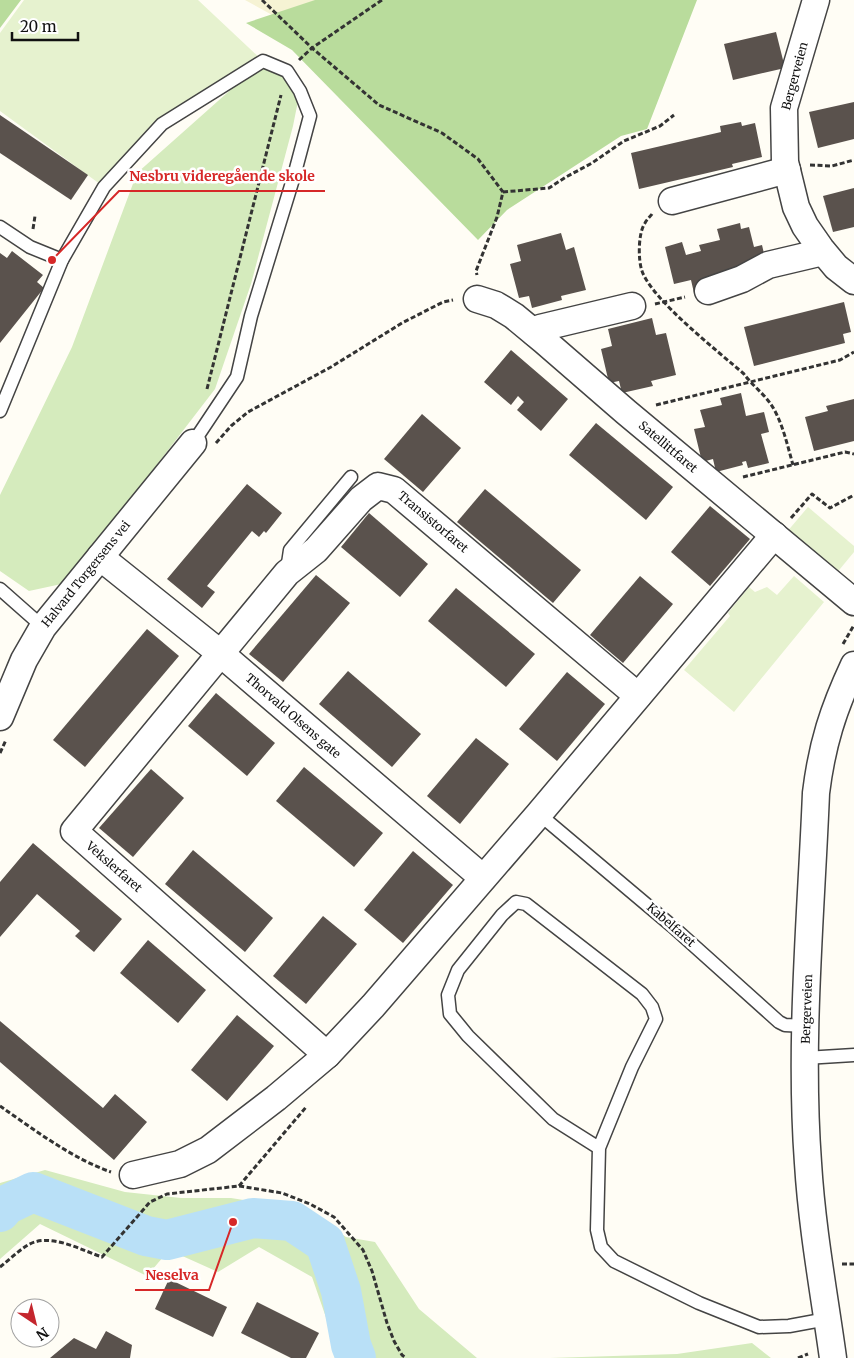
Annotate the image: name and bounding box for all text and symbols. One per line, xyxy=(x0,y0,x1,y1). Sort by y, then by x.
scale bar xyxy=(12,10,79,42)
text: 20 m xyxy=(20,17,57,36)
street label: Bergerveien xyxy=(778,40,811,112)
callout: Nesbru videregående skole xyxy=(119,162,325,191)
text: Nesbru videregående skole xyxy=(129,167,315,185)
street label: Satellittfaret xyxy=(636,418,701,476)
street label: Transistorfaret xyxy=(395,488,472,556)
street label: Halvard Torgersens vei xyxy=(38,517,133,630)
street label: Thorvald Olsens gate xyxy=(243,670,344,761)
street label: Vekslerfaret xyxy=(82,838,146,895)
street label: Kabelfaret xyxy=(644,899,699,950)
street label: Bergerveien xyxy=(798,974,815,1044)
callout: Neselva xyxy=(135,1261,209,1290)
text: Neselva xyxy=(145,1266,199,1284)
north arrow xyxy=(10,1298,60,1348)
text: N xyxy=(33,1323,52,1344)

